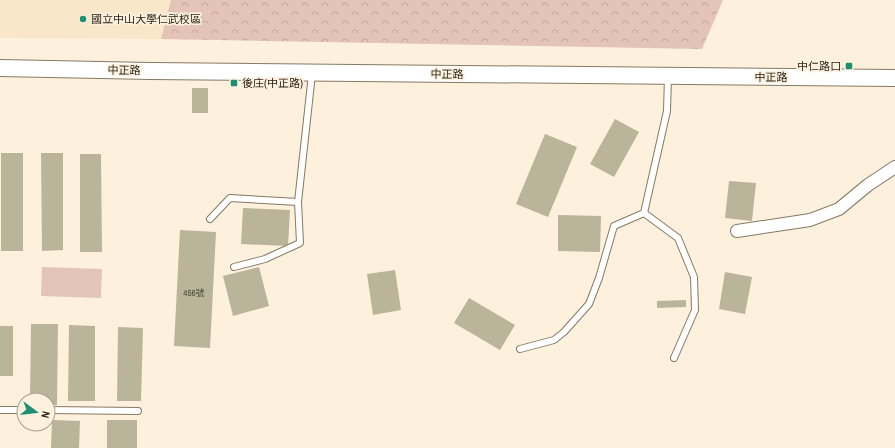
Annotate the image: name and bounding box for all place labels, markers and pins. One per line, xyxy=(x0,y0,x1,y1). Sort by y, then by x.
place label: 國立中山大學仁武校區 xyxy=(91,12,201,26)
marker: 國立中山大學仁武校區 xyxy=(78,14,88,24)
place label: 中仁路口 xyxy=(797,59,841,73)
marker: 中仁路口 xyxy=(844,61,854,71)
place label: 後庄(中正路) xyxy=(242,76,303,90)
marker: 後庄(中正路) xyxy=(229,78,239,88)

